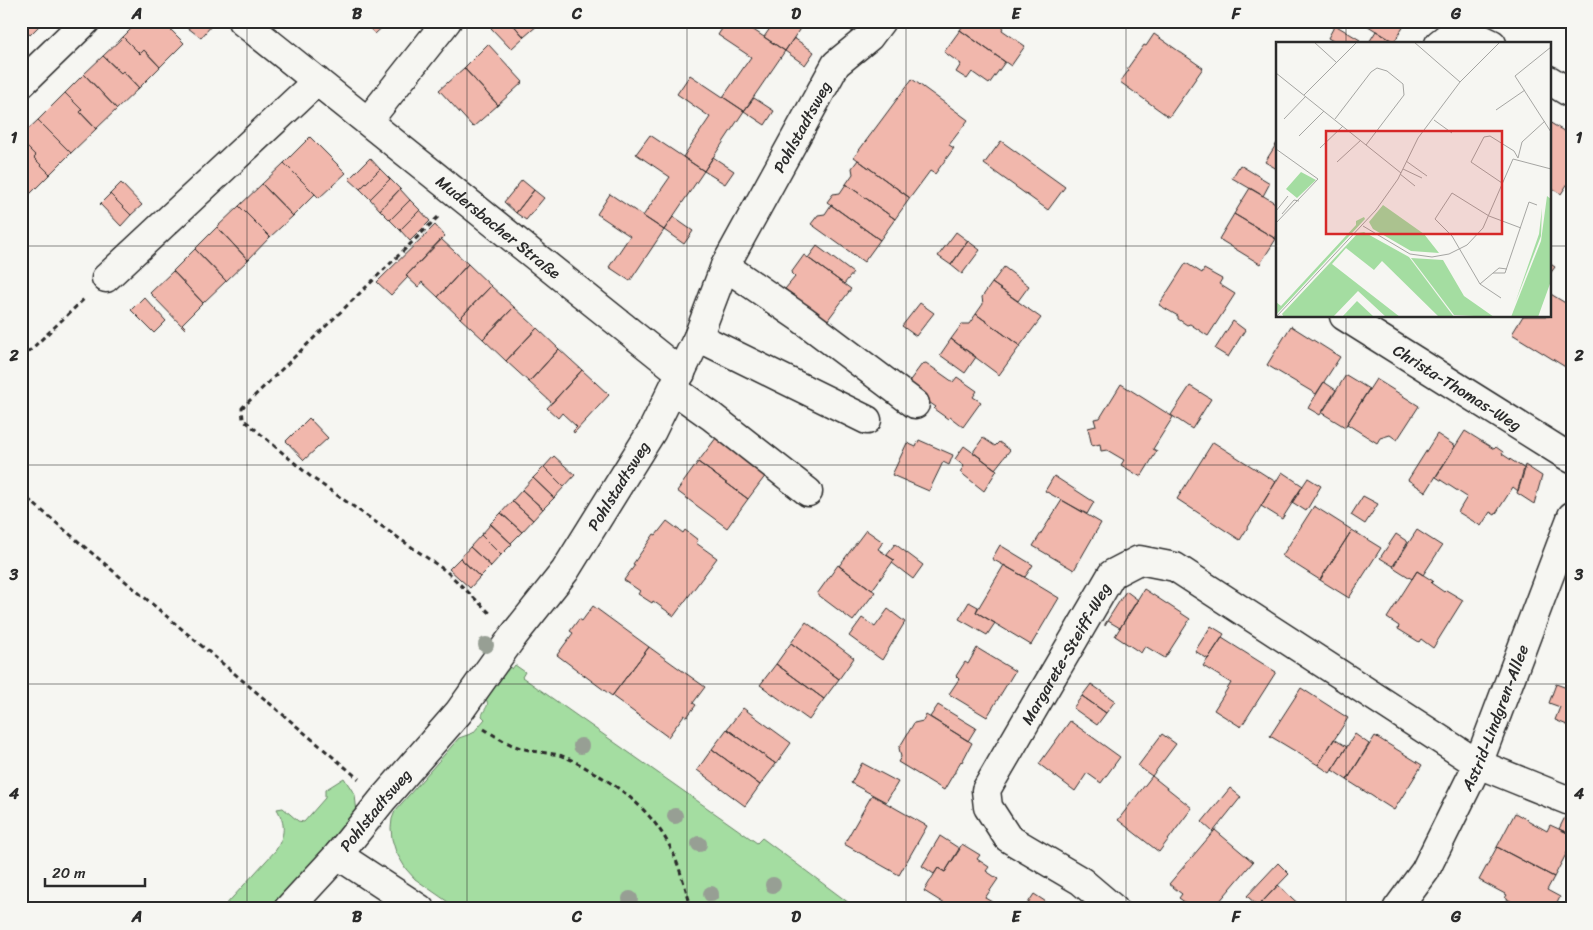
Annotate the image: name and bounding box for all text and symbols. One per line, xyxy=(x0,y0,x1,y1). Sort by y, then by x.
text: A xyxy=(131,0,142,28)
text: B xyxy=(352,0,363,28)
text: C xyxy=(571,0,583,28)
text: D xyxy=(791,0,801,28)
text: E xyxy=(1012,0,1022,28)
text: F xyxy=(1231,0,1242,28)
text: G xyxy=(1450,0,1462,28)
inset map xyxy=(1276,42,1550,318)
street label: Pohlstadtsweg xyxy=(764,75,839,178)
text: 1 xyxy=(11,123,18,152)
text: 1 xyxy=(1576,123,1583,152)
street label: Mudersbacher Straße xyxy=(430,167,568,286)
street label: Christa-Thomas-Weg xyxy=(1387,336,1528,439)
text: 2 xyxy=(8,341,19,370)
text: 2 xyxy=(1573,341,1584,370)
street label: Pohlstadtsweg xyxy=(579,435,657,536)
text: 3 xyxy=(9,560,19,589)
text: 3 xyxy=(1574,560,1584,589)
street label: Margarete-Steiff-Weg xyxy=(1013,577,1119,730)
street label: Astrid-Lindgren-Allee xyxy=(1452,640,1537,797)
street label: Pohlstadtsweg xyxy=(331,761,418,858)
text: 4 xyxy=(8,779,19,808)
text: 4 xyxy=(1573,779,1584,808)
scale bar xyxy=(45,855,145,887)
text: 20 m xyxy=(52,860,86,886)
text: A xyxy=(131,902,142,930)
text: B xyxy=(352,902,363,930)
text: C xyxy=(571,902,583,930)
text: D xyxy=(791,902,801,930)
text: E xyxy=(1012,902,1022,930)
text: F xyxy=(1231,902,1242,930)
text: G xyxy=(1450,902,1462,930)

